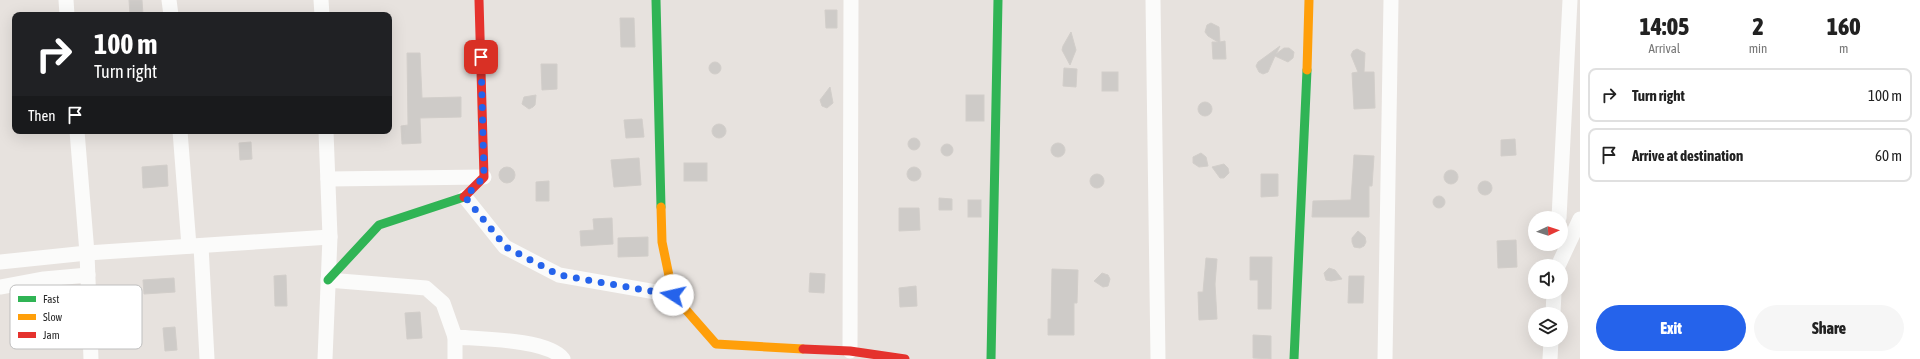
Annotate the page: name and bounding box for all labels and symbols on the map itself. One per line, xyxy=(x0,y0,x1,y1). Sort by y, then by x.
pin xyxy=(464,40,498,74)
north arrow xyxy=(1528,211,1568,251)
position arrow xyxy=(652,274,694,316)
legend xyxy=(10,285,142,349)
text: Fast xyxy=(43,293,59,305)
text: Slow xyxy=(43,311,62,323)
text: Jam xyxy=(43,329,60,341)

